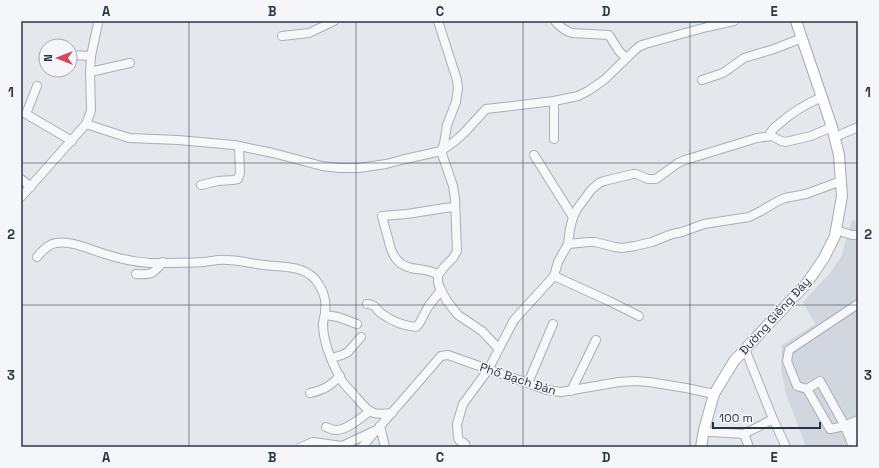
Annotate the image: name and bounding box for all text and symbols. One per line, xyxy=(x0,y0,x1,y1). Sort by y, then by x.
text: A xyxy=(102,3,111,20)
text: B xyxy=(268,3,277,20)
text: C xyxy=(436,3,444,20)
text: D xyxy=(602,3,611,20)
text: E xyxy=(770,3,778,20)
north arrow xyxy=(38,38,78,78)
text: N xyxy=(41,54,55,62)
text: 1 xyxy=(8,84,14,101)
text: 1 xyxy=(865,84,871,101)
text: 2 xyxy=(7,226,15,243)
text: 2 xyxy=(864,226,872,243)
street label: Đường Giếng Đáy xyxy=(736,274,814,358)
street label: Phố Bạch Đàn xyxy=(478,359,558,399)
text: 3 xyxy=(7,367,15,384)
text: 3 xyxy=(864,367,872,384)
scale bar xyxy=(713,404,820,430)
text: 100 m xyxy=(719,410,753,426)
text: A xyxy=(102,449,111,466)
text: B xyxy=(268,449,277,466)
text: C xyxy=(436,449,444,466)
text: D xyxy=(602,449,611,466)
text: E xyxy=(770,449,778,466)

